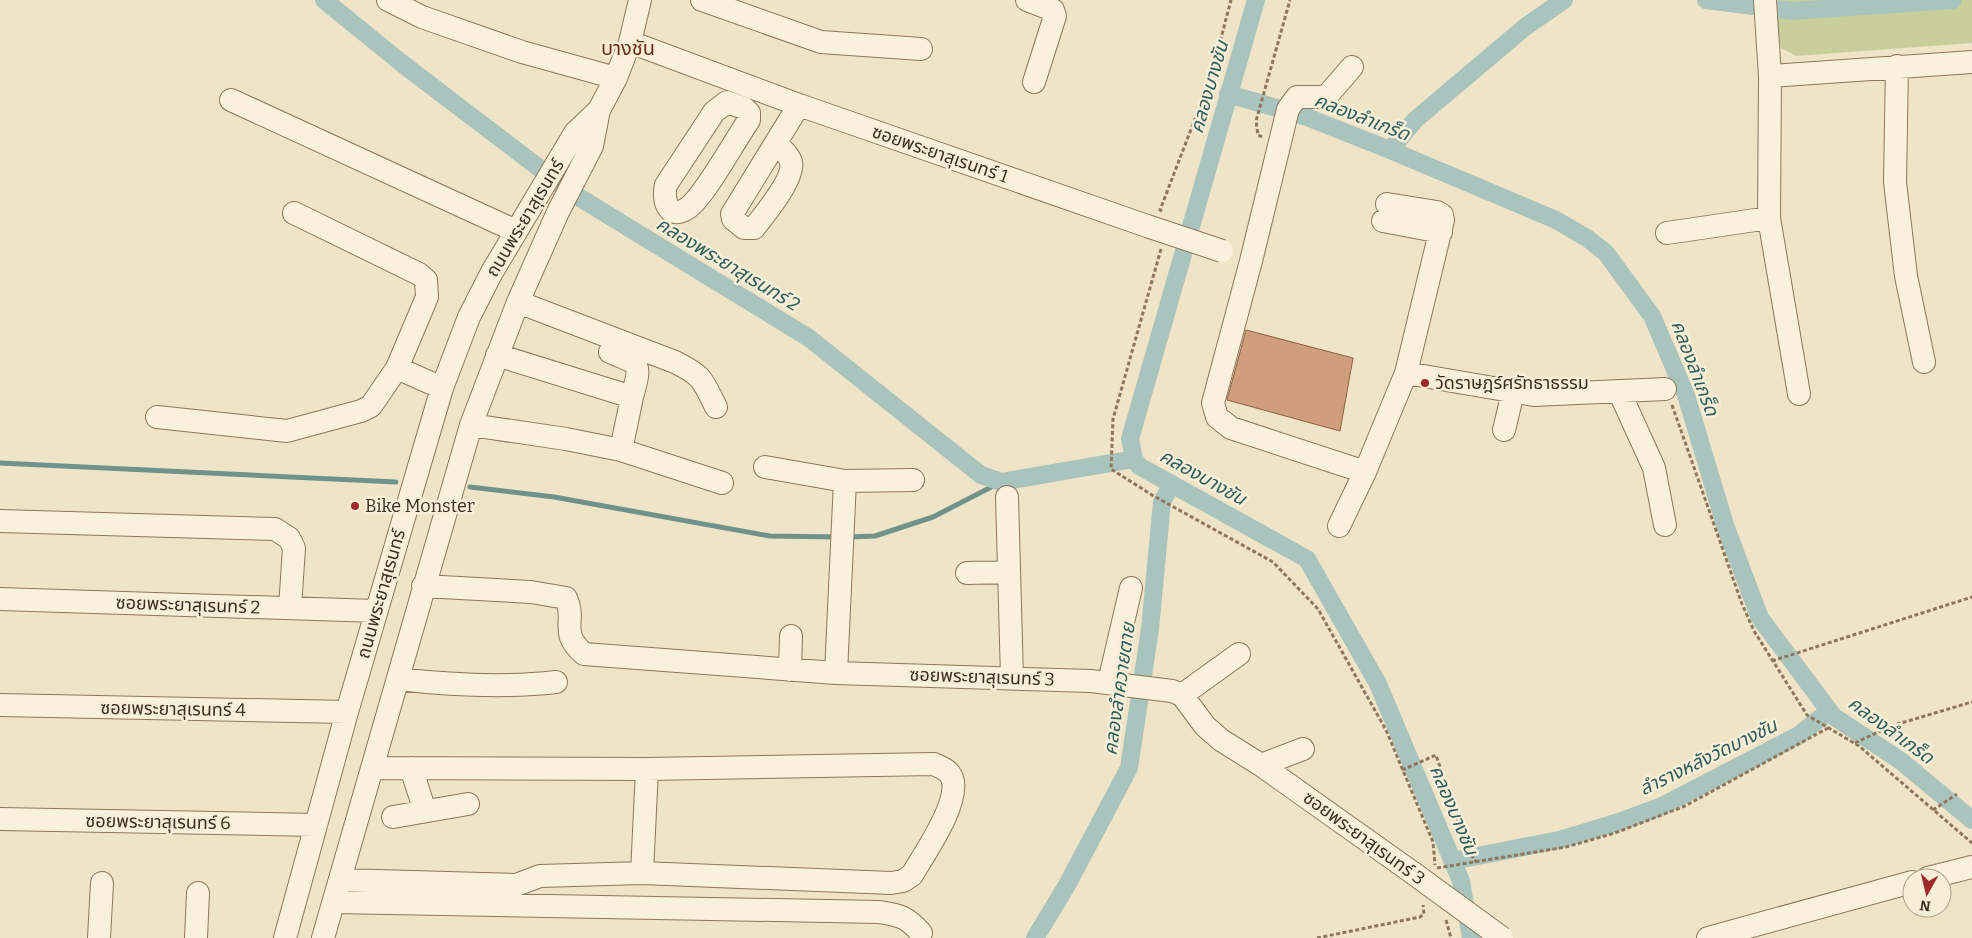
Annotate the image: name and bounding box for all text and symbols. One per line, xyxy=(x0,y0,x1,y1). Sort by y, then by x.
district label: บางชัน xyxy=(601,36,655,60)
water label: คลองบางชัน xyxy=(1185,37,1234,136)
water label: คลองลำเกร็ด xyxy=(1311,88,1414,146)
street label: ซอยพระยาสุเรนทร์ 1 xyxy=(869,120,1012,188)
street label: ถนนพระยาสุเรนทร์ xyxy=(481,154,569,281)
water label: คลองพระยาสุเรนทร์ 2 xyxy=(652,212,804,316)
water label: คลองลำเกร็ด xyxy=(1666,317,1724,420)
place label: วัดราษฎร์ศรัทธาธรรม xyxy=(1435,372,1589,394)
marker: วัดราษฎร์ศรัทธาธรรม xyxy=(1419,377,1431,389)
water label: คลองบางชัน xyxy=(1156,444,1251,511)
place label: Bike Monster xyxy=(365,495,475,517)
marker: Bike Monster xyxy=(349,500,361,512)
street label: ถนนพระยาสุเรนทร์ xyxy=(352,526,410,661)
street label: ซอยพระยาสุเรนทร์ 2 xyxy=(115,591,261,619)
water label: คลองลำควายตาย xyxy=(1098,620,1140,757)
street label: ซอยพระยาสุเรนทร์ 3 xyxy=(909,663,1055,691)
water label: คลองลำเกร็ด xyxy=(1844,691,1939,770)
street label: ซอยพระยาสุเรนทร์ 4 xyxy=(100,697,246,721)
water label: ลำรางหลังวัดบางชัน xyxy=(1635,713,1782,800)
water label: คลองบางชัน xyxy=(1425,762,1484,860)
street label: ซอยพระยาสุเรนทร์ 3 xyxy=(1299,786,1429,890)
street label: ซอยพระยาสุเรนทร์ 6 xyxy=(85,810,231,834)
north arrow xyxy=(1902,868,1952,918)
text: N xyxy=(1919,896,1932,915)

